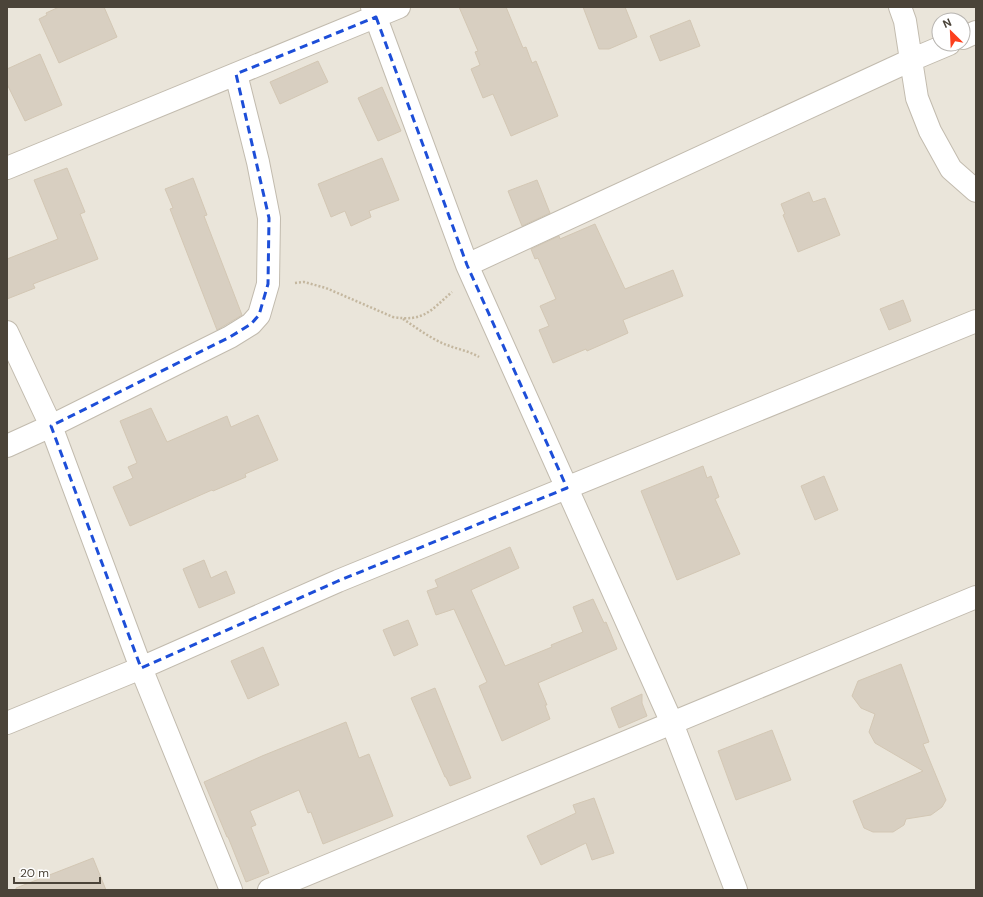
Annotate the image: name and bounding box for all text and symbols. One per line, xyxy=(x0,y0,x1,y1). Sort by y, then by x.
north arrow xyxy=(931,12,971,52)
text: N xyxy=(940,15,953,31)
scale bar xyxy=(14,859,100,885)
text: 20 m xyxy=(20,865,49,881)

